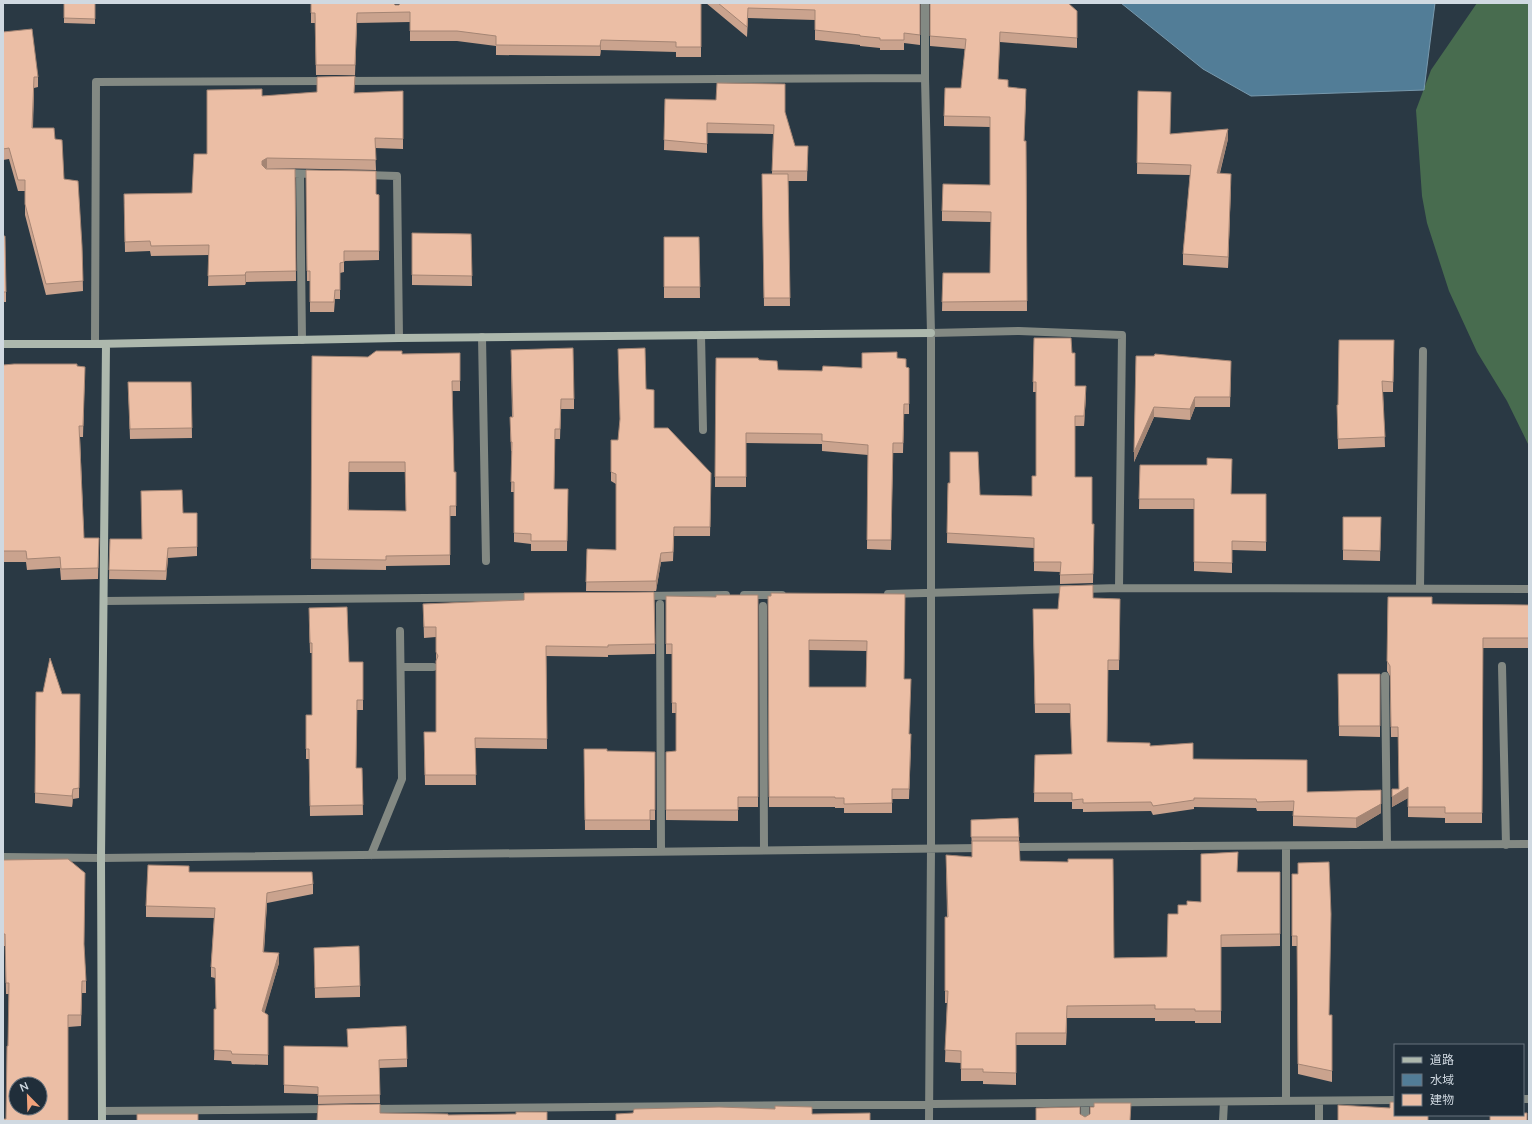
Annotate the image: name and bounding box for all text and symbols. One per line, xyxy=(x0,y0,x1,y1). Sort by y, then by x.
legend xyxy=(1394,1044,1524,1116)
text: 道路 xyxy=(1430,1052,1454,1067)
text: 水域 xyxy=(1430,1072,1454,1087)
north arrow xyxy=(8,1076,48,1116)
text: N xyxy=(18,1079,31,1095)
text: 建物 xyxy=(1430,1092,1454,1107)

